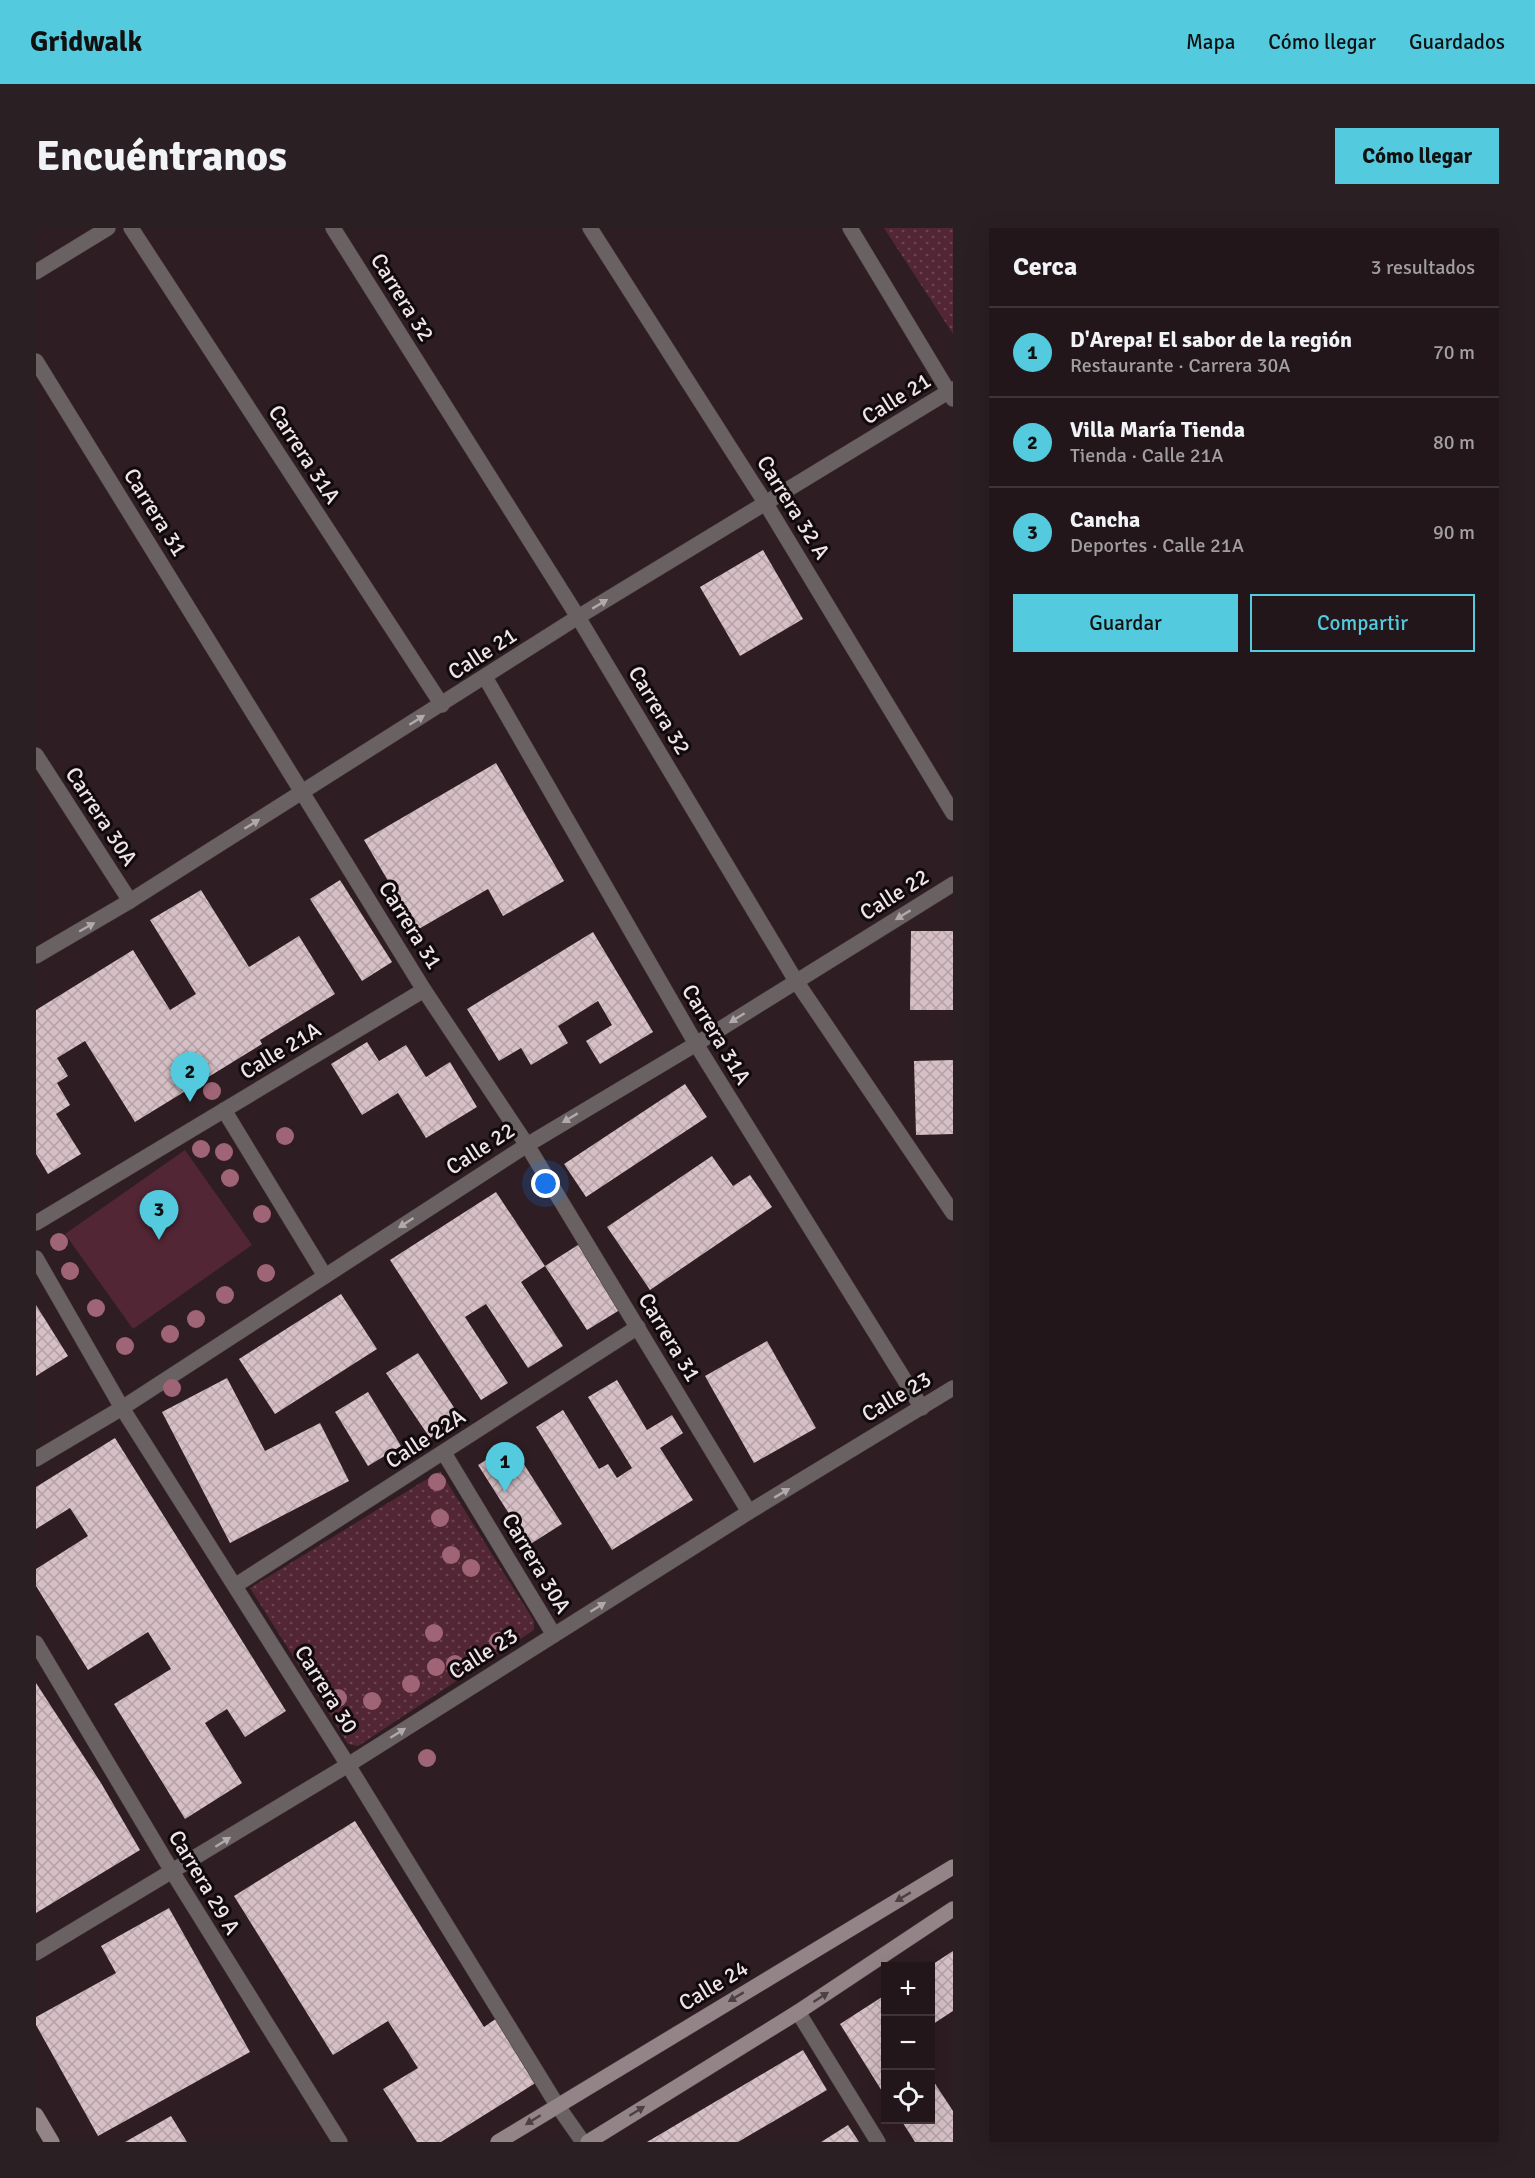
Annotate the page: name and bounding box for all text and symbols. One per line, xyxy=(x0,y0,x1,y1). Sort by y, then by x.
text: Gridwalk xyxy=(30,25,142,59)
text: Mapa xyxy=(1186,29,1235,55)
text: Cómo llegar xyxy=(1268,29,1376,55)
text: Guardados xyxy=(1409,29,1505,55)
button: Cómo llegar xyxy=(1335,128,1499,184)
text: Encuéntranos xyxy=(36,131,287,182)
street label: Carrera 32 xyxy=(365,248,440,346)
text: Cerca xyxy=(1013,251,1077,283)
text: 3 resultados xyxy=(1371,255,1475,280)
text: D'Arepa! El sabor de la región xyxy=(1070,326,1352,353)
text: 1 xyxy=(1027,340,1038,365)
text: 70 m xyxy=(1433,340,1475,365)
text: Restaurante · Carrera 30A xyxy=(1070,353,1291,378)
street label: Calle 21 xyxy=(857,367,936,430)
street label: Carrera 31A xyxy=(263,400,347,509)
text: Villa María Tienda xyxy=(1070,416,1245,443)
text: 2 xyxy=(1027,430,1038,455)
text: 80 m xyxy=(1433,430,1475,455)
text: Tienda · Calle 21A xyxy=(1070,443,1223,468)
street label: Carrera 32 A xyxy=(751,450,836,565)
street label: Carrera 31 xyxy=(118,463,193,561)
text: Cancha xyxy=(1070,506,1140,533)
text: 3 xyxy=(1027,520,1038,545)
text: 90 m xyxy=(1433,520,1475,545)
text: Deportes · Calle 21A xyxy=(1070,533,1244,558)
button: Guardar xyxy=(1013,594,1238,652)
button: Compartir xyxy=(1250,594,1475,652)
one-way arrow xyxy=(592,599,608,610)
street label: Calle 21 xyxy=(443,621,522,686)
street label: Carrera 32 xyxy=(623,661,697,760)
one-way arrow xyxy=(409,715,426,726)
street label: Carrera 30A xyxy=(60,762,144,871)
one-way arrow xyxy=(244,818,260,829)
street label: Calle 22 xyxy=(855,863,934,926)
street label: Carrera 31 xyxy=(373,876,448,974)
one-way arrow xyxy=(895,910,911,921)
one-way arrow xyxy=(78,922,95,932)
street label: Carrera 31A xyxy=(676,979,757,1090)
one-way arrow xyxy=(729,1012,745,1023)
street label: Calle 21A xyxy=(235,1015,326,1085)
pin: 2 xyxy=(170,1052,210,1102)
one-way arrow xyxy=(562,1113,578,1124)
street label: Calle 22 xyxy=(441,1116,520,1181)
your location xyxy=(531,1169,560,1198)
pin: 3 xyxy=(140,1190,178,1240)
one-way arrow xyxy=(398,1217,414,1228)
street label: Carrera 31 xyxy=(633,1288,707,1387)
street label: Calle 23 xyxy=(857,1365,936,1428)
street label: Calle 22A xyxy=(380,1402,471,1474)
pin: 1 xyxy=(486,1442,524,1492)
one-way arrow xyxy=(774,1487,790,1498)
street label: Carrera 30A xyxy=(496,1508,577,1619)
one-way arrow xyxy=(590,1602,606,1613)
street label: Calle 23 xyxy=(444,1622,523,1685)
street label: Carrera 30 xyxy=(289,1640,364,1738)
one-way arrow xyxy=(390,1728,406,1739)
street label: Carrera 29 A xyxy=(163,1825,247,1940)
one-way arrow xyxy=(215,1837,231,1848)
one-way arrow xyxy=(895,1891,911,1902)
street label: Calle 24 xyxy=(674,1954,753,2017)
map controls xyxy=(881,1962,935,2124)
button: + xyxy=(881,1962,935,2016)
one-way arrow xyxy=(812,1991,828,2003)
one-way arrow xyxy=(728,1992,744,2003)
button: − xyxy=(881,2016,935,2070)
button: locate xyxy=(881,2070,935,2124)
one-way arrow xyxy=(629,2106,646,2117)
one-way arrow xyxy=(525,2114,541,2125)

